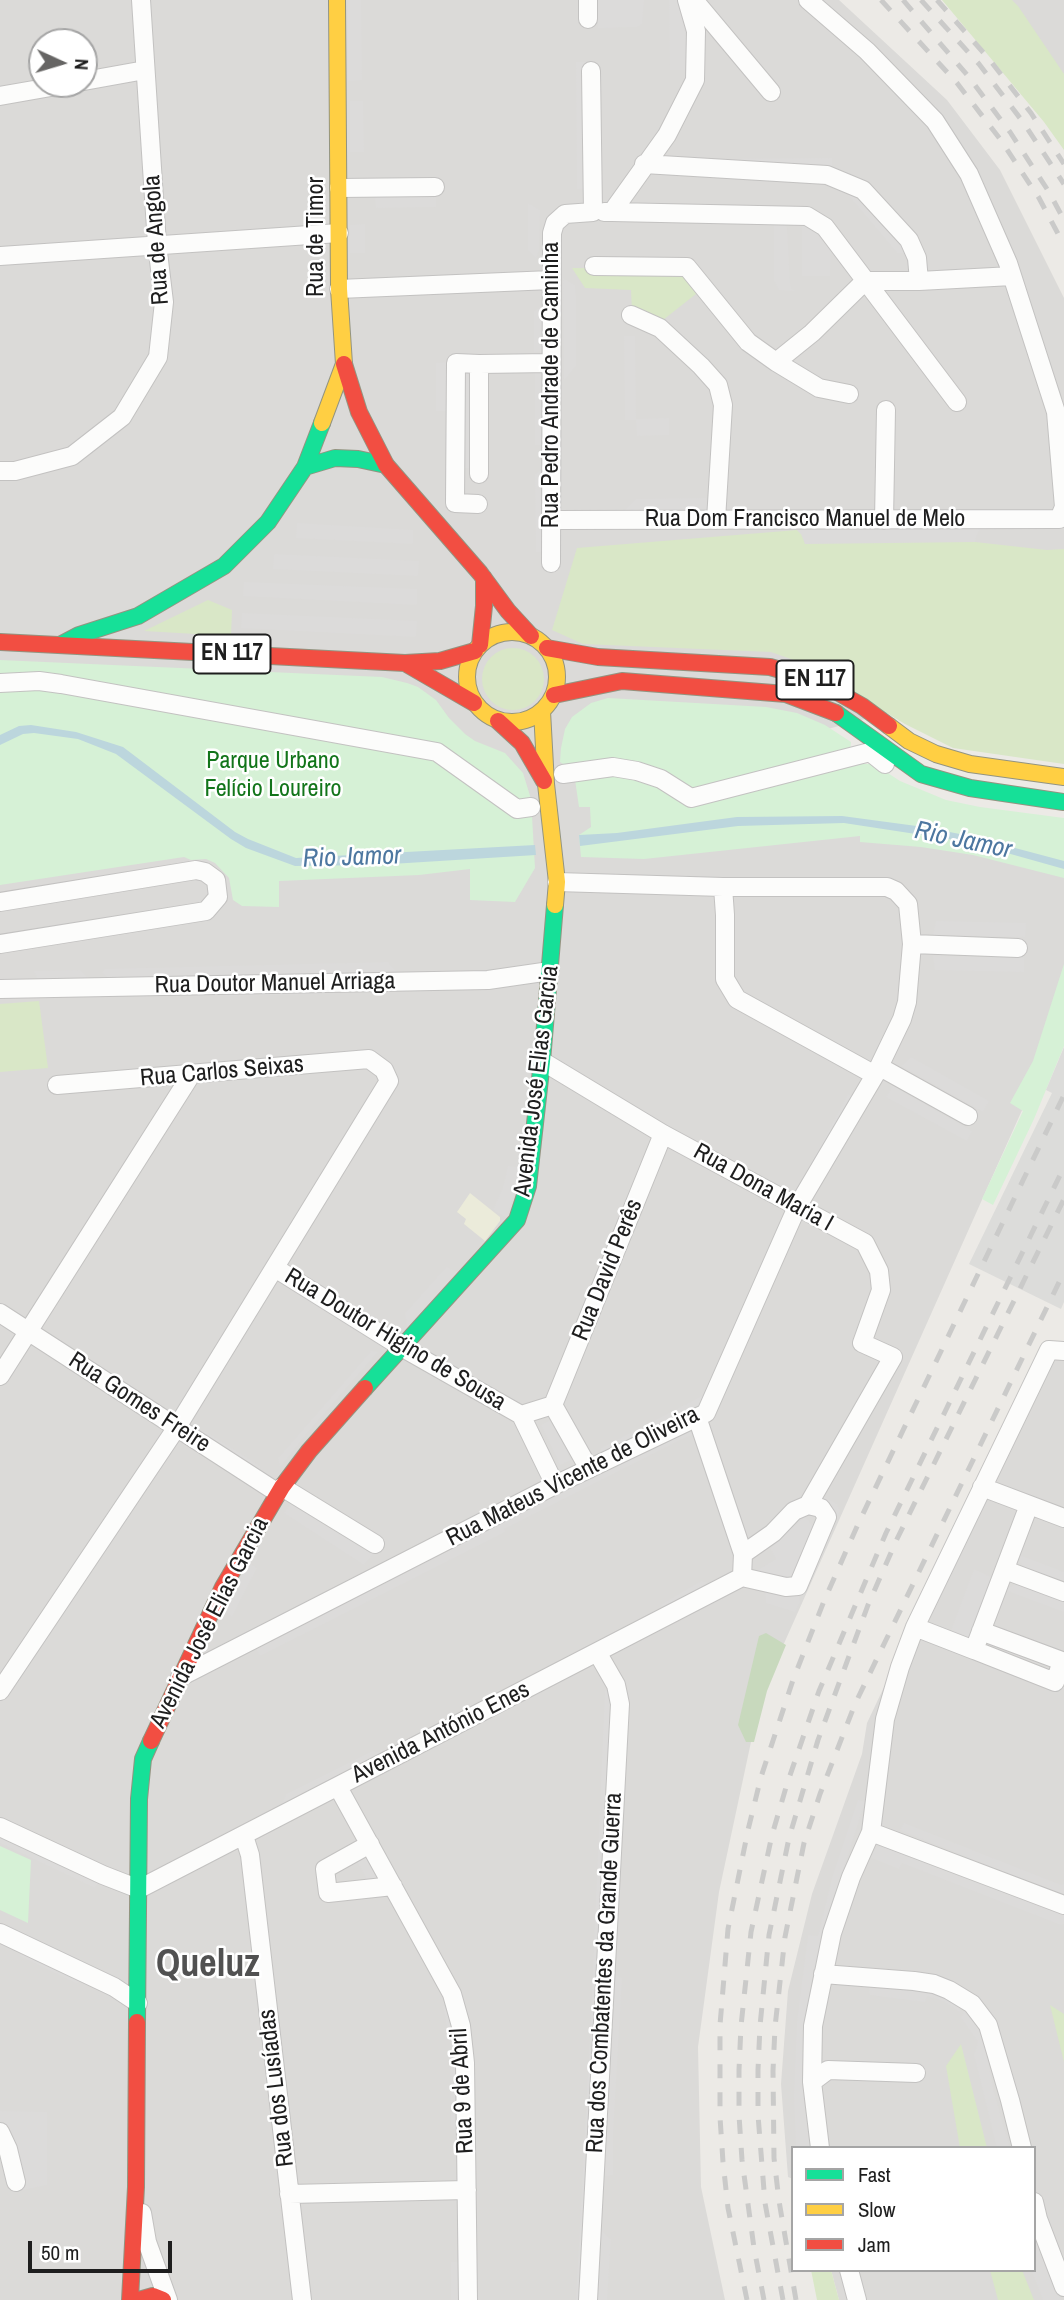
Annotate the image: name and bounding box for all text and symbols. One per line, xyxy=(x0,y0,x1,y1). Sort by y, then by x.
north arrow xyxy=(28,28,98,98)
text: N xyxy=(69,58,95,71)
street label: Rua de Angola xyxy=(138,174,176,306)
street label: Rua de Timor xyxy=(303,177,331,297)
street label: Rua Pedro Andrade de Caminha xyxy=(538,242,566,528)
street label: Rua Dom Francisco Manuel de Melo xyxy=(645,506,965,534)
road number: EN 117 xyxy=(194,634,270,674)
road number: EN 117 xyxy=(776,660,854,700)
park label: Parque Urbano Felício Loureiro xyxy=(205,748,341,804)
water label: Rio Jamor xyxy=(912,816,1014,866)
water label: Rio Jamor xyxy=(302,841,402,875)
street label: Avenida José Elias Garcia xyxy=(509,964,565,1198)
street label: Rua Doutor Manuel Arriaga xyxy=(154,968,396,1000)
street label: Rua Carlos Seixas xyxy=(139,1051,305,1093)
street label: Rua Dona Maria I xyxy=(688,1138,838,1238)
street label: Rua David Perês xyxy=(567,1195,649,1345)
street label: Rua Doutor Higino de Sousa xyxy=(279,1263,511,1417)
street label: Rua Gomes Freire xyxy=(63,1347,215,1459)
street label: Rua Mateus Vicente de Oliveira xyxy=(442,1401,704,1553)
street label: Avenida José Elias Garcia xyxy=(144,1513,276,1733)
street label: Avenida António Enes xyxy=(347,1676,535,1790)
street label: Rua dos Combatentes da Grande Guerra xyxy=(581,1792,629,2154)
district label: Queluz xyxy=(156,1943,260,1989)
street label: Rua dos Lusíadas xyxy=(253,2008,301,2168)
street label: Rua 9 de Abril xyxy=(445,2027,481,2155)
legend xyxy=(791,2146,1036,2272)
text: Fast xyxy=(858,2160,891,2189)
text: Slow xyxy=(858,2195,895,2224)
scale bar xyxy=(32,2226,175,2270)
text: Jam xyxy=(858,2230,891,2259)
text: 50 m xyxy=(41,2238,79,2267)

